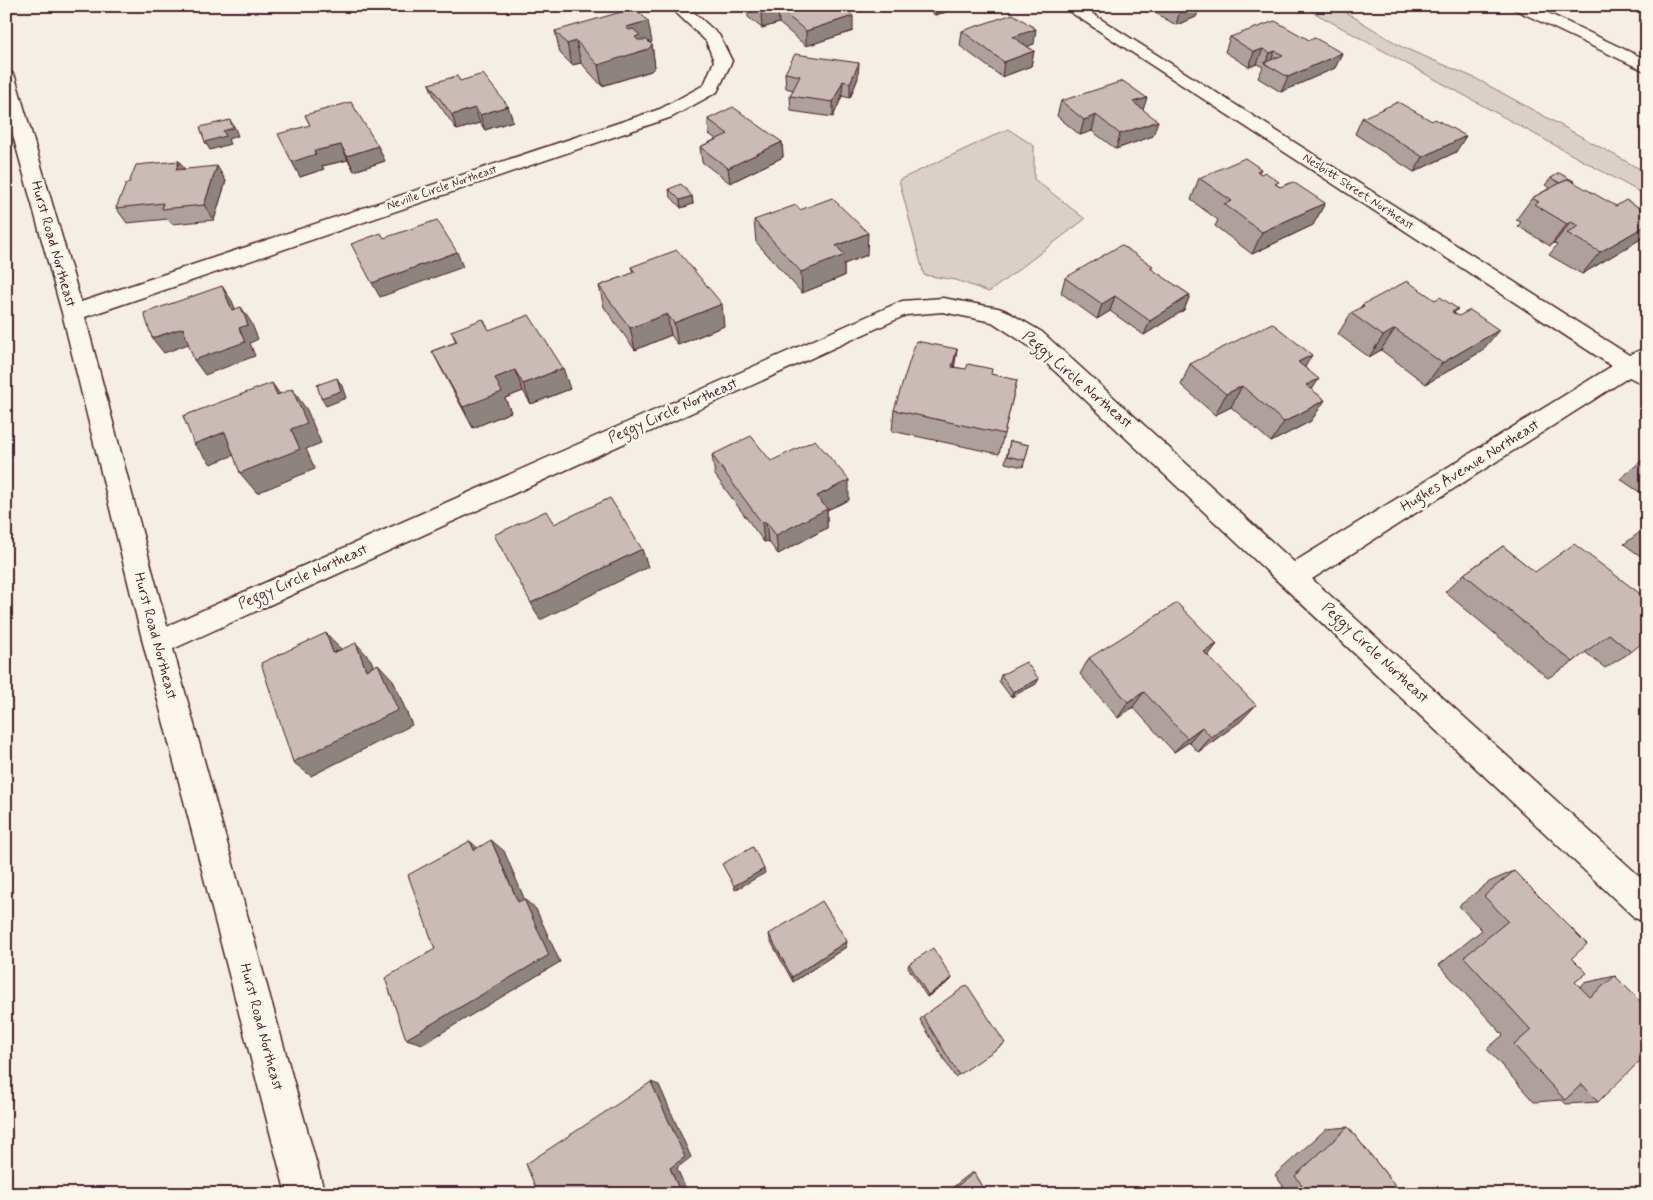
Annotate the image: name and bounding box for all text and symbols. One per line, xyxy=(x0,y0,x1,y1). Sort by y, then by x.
street label: Nesbitt Street Northeast xyxy=(1299,150,1417,234)
street label: Neville Circle Northeast xyxy=(385,161,500,214)
street label: Hurst Road Northeast xyxy=(25,178,81,310)
street label: Peggy Circle Northeast xyxy=(1017,327,1137,435)
street label: Peggy Circle Northeast xyxy=(605,373,742,449)
street label: Hughes Avenue Northeast xyxy=(1397,415,1544,518)
street label: Peggy Circle Northeast xyxy=(235,539,372,615)
street label: Hurst Road Northeast xyxy=(128,570,182,702)
street label: Peggy Circle Northeast xyxy=(1316,598,1433,709)
street label: Hurst Road Northeast xyxy=(234,961,288,1093)

